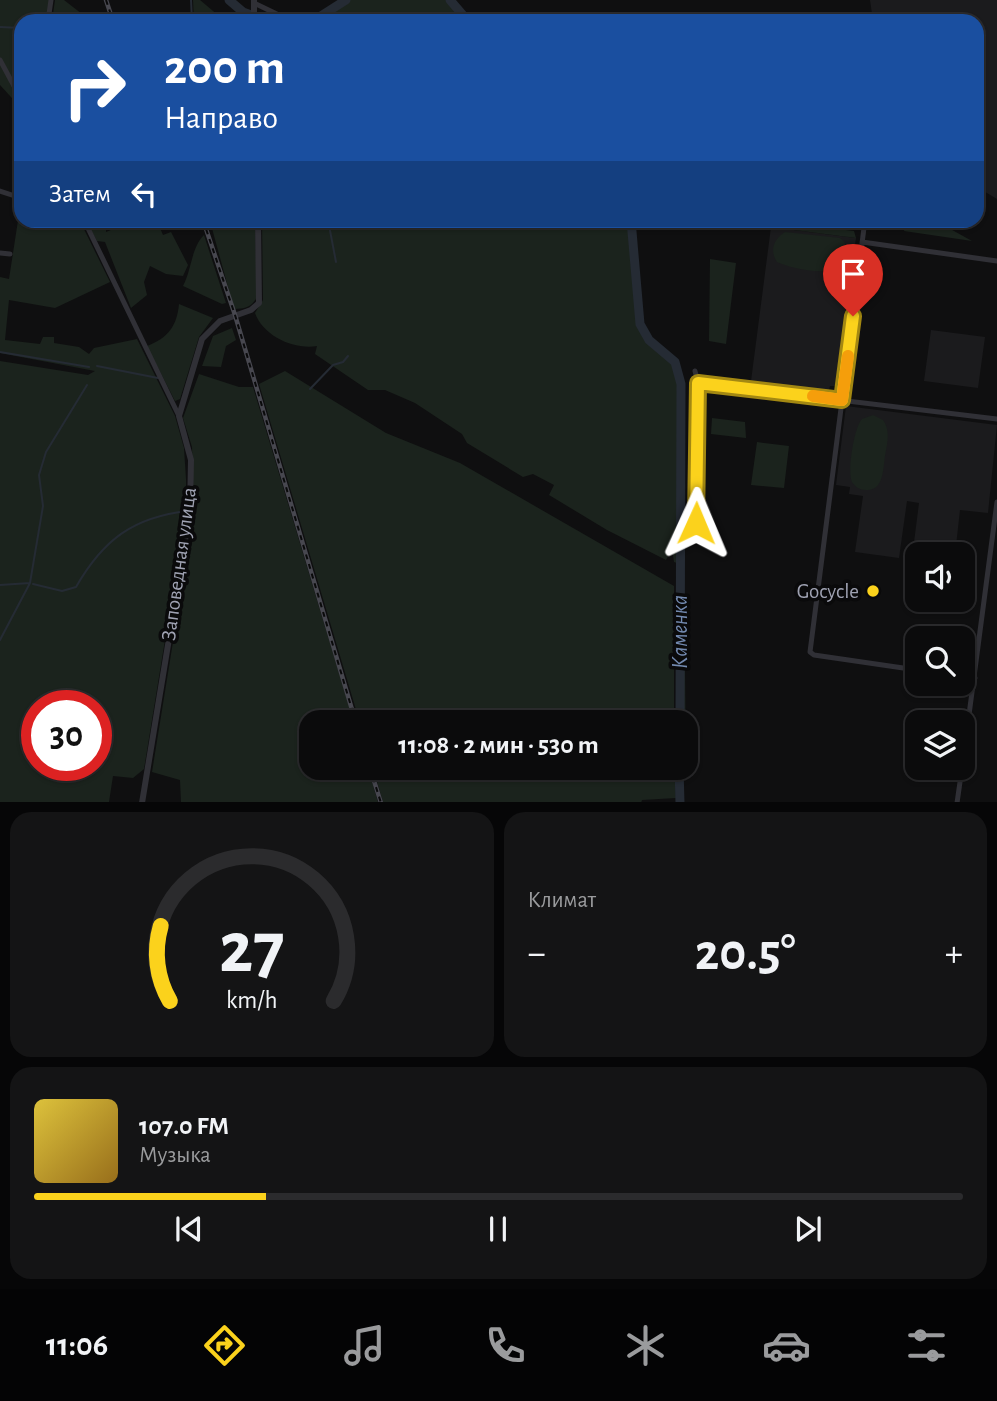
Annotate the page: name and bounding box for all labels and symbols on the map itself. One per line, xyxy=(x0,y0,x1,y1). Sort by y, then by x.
pin xyxy=(823,244,883,316)
street label: Заповедная улица xyxy=(158,486,200,642)
position arrow xyxy=(659,486,733,560)
place label: Gocycle xyxy=(797,581,859,602)
marker: Gocycle xyxy=(865,583,881,599)
water label: Каменка xyxy=(669,595,692,669)
speed limit sign: 30 xyxy=(21,690,112,781)

